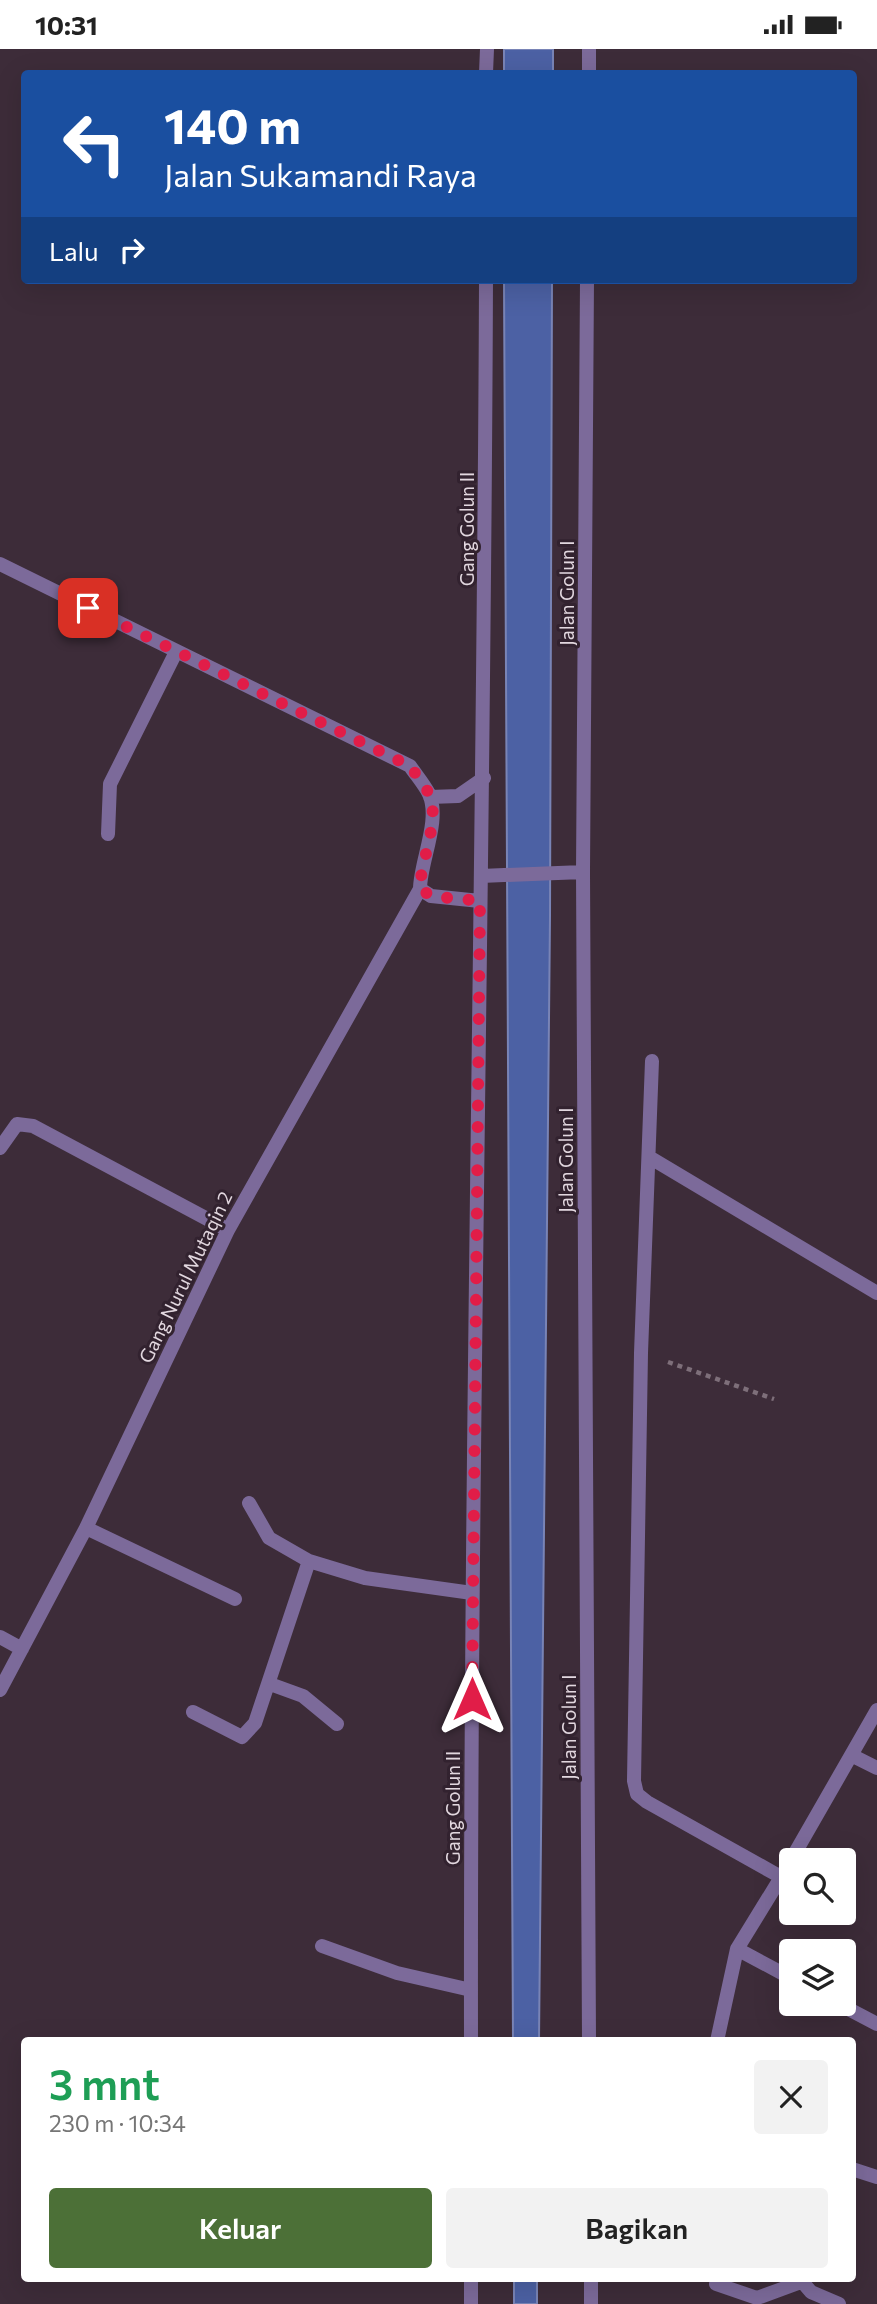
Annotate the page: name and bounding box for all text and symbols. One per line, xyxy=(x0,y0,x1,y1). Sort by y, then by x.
text: 10:31 xyxy=(35,9,98,40)
text: 140 m xyxy=(164,94,301,154)
icon: left xyxy=(49,98,140,189)
text: Jalan Sukamandi Raya xyxy=(164,154,477,194)
icon: right xyxy=(113,231,151,269)
text: Lalu xyxy=(49,235,99,266)
street label: Gang Golun II xyxy=(455,472,478,586)
street label: Jalan Golun I xyxy=(555,540,578,646)
pin xyxy=(58,578,118,638)
icon: arrive xyxy=(69,589,107,627)
street label: Jalan Golun I xyxy=(554,1107,577,1213)
street label: Gang Nurul Mutaqin 2 xyxy=(133,1188,237,1366)
position arrow xyxy=(435,1662,509,1736)
street label: Jalan Golun I xyxy=(557,1674,580,1780)
street label: Gang Golun II xyxy=(441,1751,464,1865)
map controls xyxy=(779,1848,856,2016)
button: search xyxy=(779,1848,856,1925)
button: layers xyxy=(779,1939,856,2016)
text: 3 mnt xyxy=(49,2057,160,2109)
button: close xyxy=(754,2060,828,2134)
text: 230 m · 10:34 xyxy=(49,2109,186,2137)
button: Keluar xyxy=(49,2188,432,2268)
button: Bagikan xyxy=(446,2188,828,2268)

